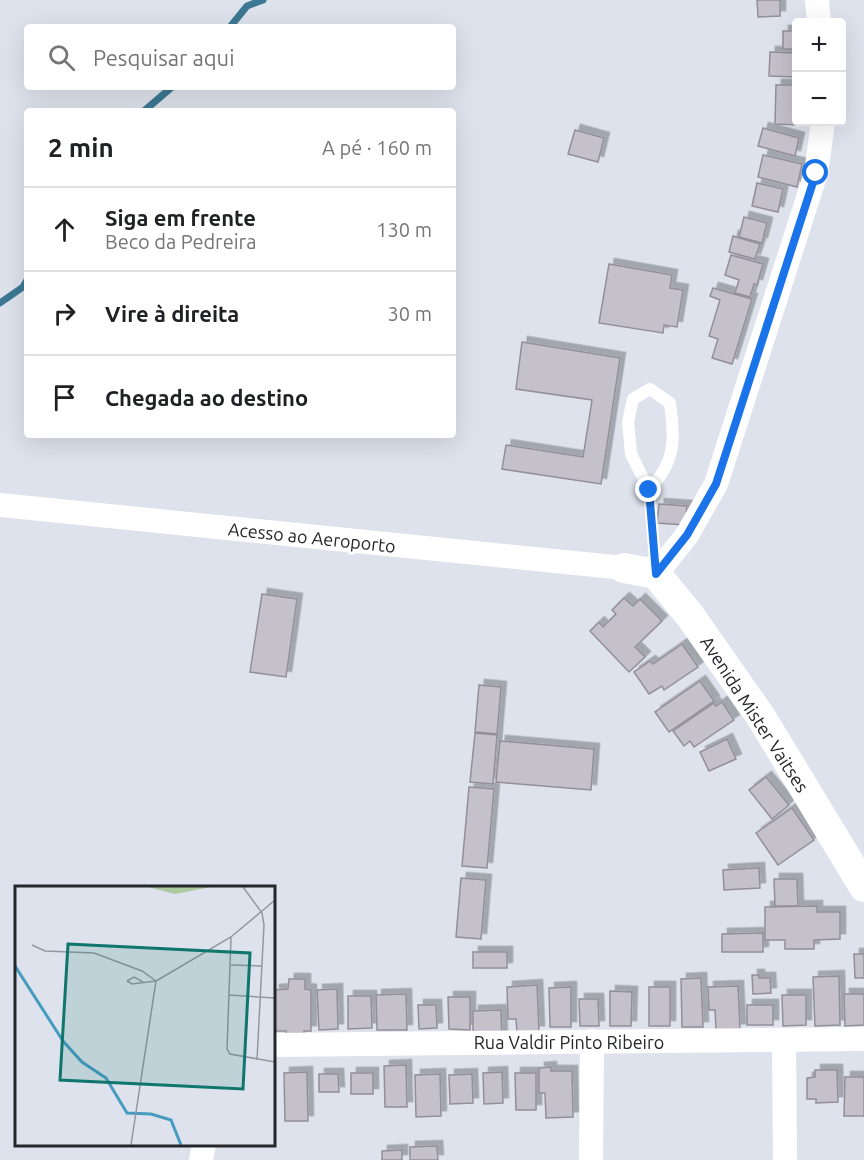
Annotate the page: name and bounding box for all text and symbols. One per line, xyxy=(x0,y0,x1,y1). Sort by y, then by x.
map controls xyxy=(792,18,846,126)
button: + xyxy=(792,18,846,72)
search box xyxy=(24,24,456,90)
icon: search xyxy=(45,41,78,74)
text: Pesquisar aqui xyxy=(93,45,235,70)
button: − xyxy=(792,72,846,126)
text: 2 min xyxy=(48,133,114,162)
text: A pé · 160 m xyxy=(322,136,432,159)
route start xyxy=(802,159,828,185)
text: Siga em frente xyxy=(105,205,256,230)
icon: ahead xyxy=(48,213,81,246)
text: 130 m xyxy=(376,218,432,241)
text: Beco da Pedreira xyxy=(105,230,256,253)
icon: right xyxy=(48,297,81,330)
text: Vire à direita xyxy=(105,301,239,326)
text: 30 m xyxy=(388,302,432,325)
icon: arrive xyxy=(48,381,81,414)
text: Chegada ao destino xyxy=(105,385,308,410)
route end xyxy=(635,476,661,502)
street label: Acesso ao Aeroporto xyxy=(227,518,397,556)
street label: Avenida Mister Vaitses xyxy=(697,632,813,796)
inset map xyxy=(15,886,274,1145)
street label: Rua Valdir Pinto Ribeiro xyxy=(474,1032,664,1052)

